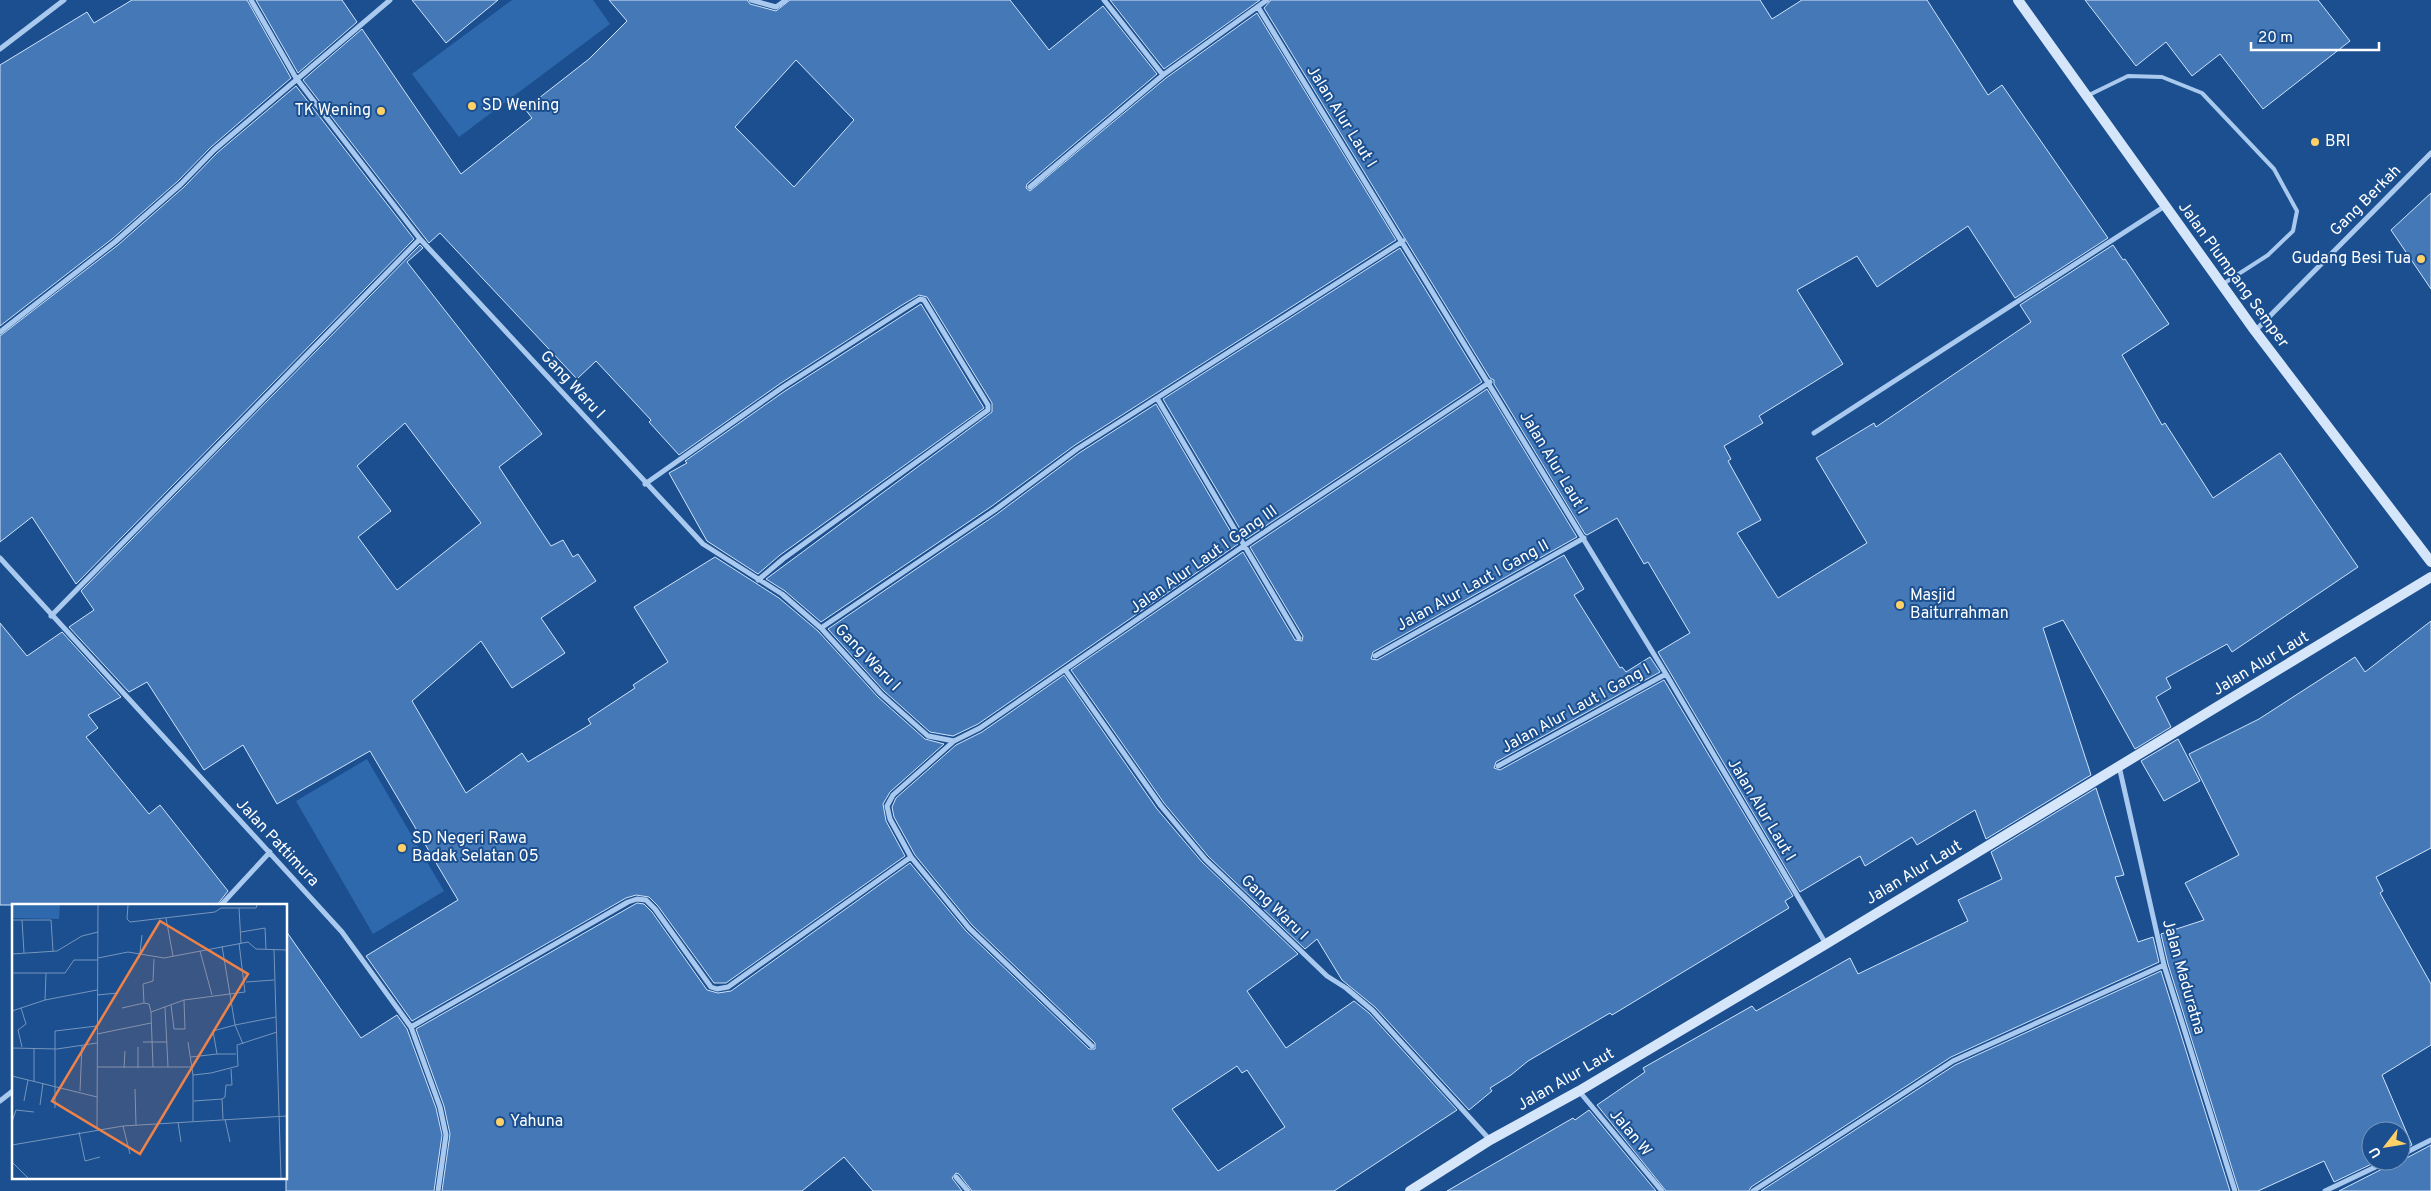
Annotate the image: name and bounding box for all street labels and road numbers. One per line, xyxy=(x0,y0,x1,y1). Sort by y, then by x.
street label: Jalan Alur Laut I xyxy=(1302,62,1380,172)
street label: Gang Berkah xyxy=(2326,161,2406,241)
street label: Jalan Plumpang Semper xyxy=(2173,198,2293,352)
street label: Gang Waru I xyxy=(535,347,609,423)
street label: Jalan Alur Laut I xyxy=(1514,408,1592,518)
street label: Jalan Alur Laut I Gang III xyxy=(1126,501,1282,619)
street label: Jalan Alur Laut I Gang II xyxy=(1393,536,1553,636)
street label: Gang Waru I xyxy=(830,620,904,696)
street label: Jalan Alur Laut xyxy=(2209,627,2313,701)
street label: Jalan Alur Laut I Gang I xyxy=(1498,660,1654,758)
street label: Jalan Alur Laut I xyxy=(1722,755,1800,865)
street label: Jalan Pattimura xyxy=(231,795,323,891)
street label: Jalan Alur Laut xyxy=(1862,836,1966,910)
street label: Gang Waru I xyxy=(1236,871,1312,945)
street label: Jalan Maduratna xyxy=(2157,917,2209,1037)
street label: Jalan Alur Laut xyxy=(1514,1044,1618,1116)
street label: Jalan W xyxy=(1604,1105,1656,1161)

